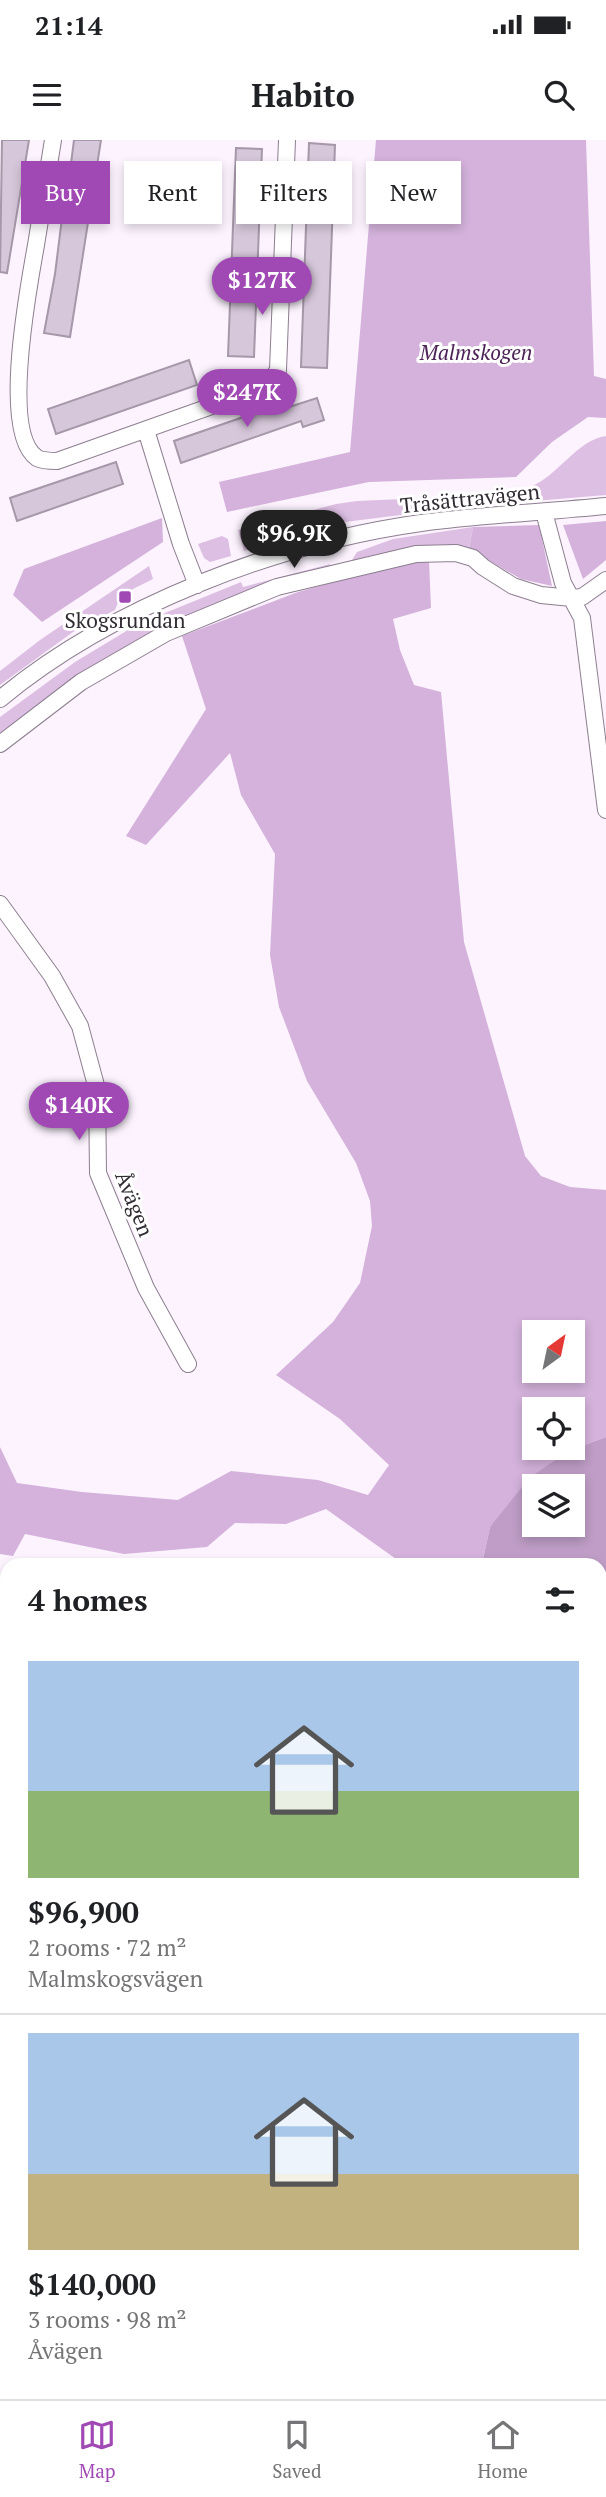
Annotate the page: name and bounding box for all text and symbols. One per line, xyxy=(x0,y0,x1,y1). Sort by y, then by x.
text: 21:14 xyxy=(35,8,103,42)
text: Habito xyxy=(251,74,355,116)
icon: menu xyxy=(28,76,66,114)
icon: search xyxy=(540,76,578,114)
chip: Buy xyxy=(21,161,110,224)
chip: Rent xyxy=(124,161,222,224)
chip: Filters xyxy=(236,161,352,224)
chip: New xyxy=(366,161,461,224)
pin: $127K xyxy=(213,258,311,317)
text: $127K xyxy=(228,264,296,295)
park label: Malmskogen xyxy=(419,338,532,366)
pin: $247K xyxy=(198,370,296,429)
text: $247K xyxy=(213,376,281,407)
street label: Tråsättravägen xyxy=(399,477,542,519)
pin: $96.9K xyxy=(237,510,351,570)
text: $96.9K xyxy=(256,517,332,548)
marker: Skogsrundan xyxy=(117,589,133,605)
place label: Skogsrundan xyxy=(65,606,186,634)
pin: $140K xyxy=(30,1082,128,1142)
text: $140K xyxy=(45,1089,113,1120)
street label: Åvägen xyxy=(109,1167,161,1241)
north arrow xyxy=(522,1320,584,1382)
map controls xyxy=(522,1320,585,1537)
button: locate xyxy=(522,1397,585,1460)
button: layers xyxy=(522,1474,585,1537)
text: 4 homes xyxy=(28,1580,147,1620)
icon: filters xyxy=(541,1581,579,1619)
icon: home xyxy=(241,1707,367,1833)
text: $96,900 xyxy=(28,1892,139,1932)
text: 2 rooms · 72 m² xyxy=(28,1932,187,1963)
text: Malmskogsvägen xyxy=(28,1963,203,1994)
icon: home xyxy=(241,2079,367,2205)
text: $140,000 xyxy=(28,2264,156,2304)
text: 3 rooms · 98 m² xyxy=(28,2304,187,2335)
text: Åvägen xyxy=(28,2335,103,2366)
tab: Map xyxy=(78,2416,116,2483)
tab: Saved xyxy=(272,2416,321,2483)
tab: Home xyxy=(478,2416,528,2483)

